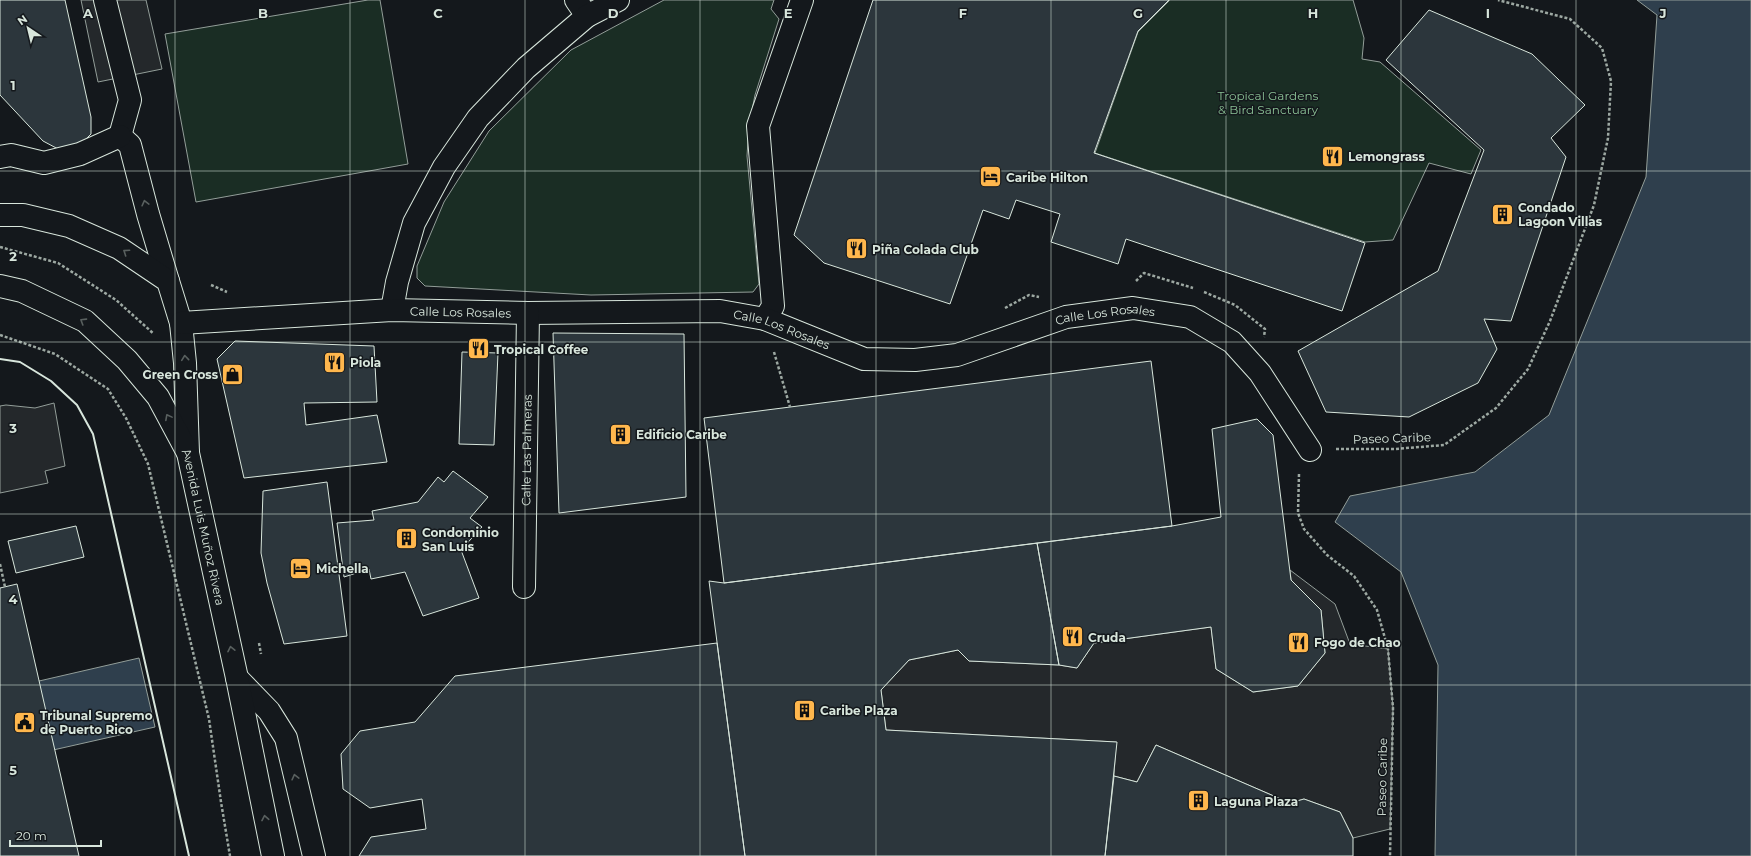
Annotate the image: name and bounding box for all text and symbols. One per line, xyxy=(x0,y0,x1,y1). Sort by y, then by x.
text: A xyxy=(82,5,94,21)
text: B xyxy=(258,5,268,21)
text: C xyxy=(433,5,443,21)
text: D xyxy=(608,5,619,21)
text: E xyxy=(784,5,793,21)
text: F xyxy=(959,5,967,21)
text: G xyxy=(1133,5,1143,21)
text: H xyxy=(1308,5,1318,21)
text: I xyxy=(1486,5,1490,21)
text: J xyxy=(1658,5,1667,21)
north arrow xyxy=(8,8,48,48)
text: N xyxy=(15,12,30,28)
text: 1 xyxy=(10,77,16,93)
park label: Tropical Gardens & Bird Sanctuary xyxy=(1218,88,1319,117)
restaurant icon: Lemongrass xyxy=(1320,143,1346,169)
place label: Lemongrass xyxy=(1348,149,1425,164)
hotel icon: Caribe Hilton xyxy=(977,164,1003,190)
place label: Caribe Hilton xyxy=(1006,170,1088,185)
one-way arrow xyxy=(141,200,150,207)
place label: Condado Lagoon Villas xyxy=(1518,200,1603,229)
building icon: Condado Lagoon Villas xyxy=(1490,201,1516,227)
restaurant icon: Piña Colada Club xyxy=(844,236,870,262)
place label: Piña Colada Club xyxy=(872,242,979,257)
text: 2 xyxy=(9,248,17,264)
one-way arrow xyxy=(123,249,130,257)
street label: Calle Los Rosales xyxy=(1053,300,1156,328)
street label: Calle Los Rosales xyxy=(410,303,512,320)
street label: Calle Los Rosales xyxy=(732,306,832,352)
one-way arrow xyxy=(80,319,87,326)
restaurant icon: Tropical Coffee xyxy=(466,336,492,362)
place label: Tropical Coffee xyxy=(494,342,589,357)
restaurant icon: Piola xyxy=(321,349,347,375)
one-way arrow xyxy=(180,355,189,361)
place label: Piola xyxy=(350,355,381,370)
shop icon: Green Cross xyxy=(220,361,246,387)
place label: Green Cross xyxy=(142,367,219,382)
street label: Calle Las Palmeras xyxy=(518,394,534,506)
one-way arrow xyxy=(166,414,173,421)
text: 3 xyxy=(8,420,17,436)
building icon: Edificio Caribe xyxy=(608,421,634,447)
place label: Edificio Caribe xyxy=(636,427,727,442)
street label: Paseo Caribe xyxy=(1353,429,1431,447)
street label: Avenida Luis Muñoz Rivera xyxy=(179,445,228,607)
place label: Condominio San Luis xyxy=(422,525,499,554)
building icon: Condominio San Luis xyxy=(393,526,419,552)
hotel icon: Michella xyxy=(288,555,314,581)
place label: Michella xyxy=(316,561,369,576)
text: 4 xyxy=(9,591,18,607)
restaurant icon: Cruda xyxy=(1060,624,1086,650)
restaurant icon: Fogo de Chao xyxy=(1285,629,1311,655)
place label: Cruda xyxy=(1088,630,1126,645)
place label: Fogo de Chao xyxy=(1314,635,1401,650)
one-way arrow xyxy=(227,646,235,652)
building icon: Caribe Plaza xyxy=(792,697,818,723)
place label: Caribe Plaza xyxy=(820,703,898,718)
place label: Tribunal Supremo de Puerto Rico xyxy=(40,708,153,737)
public building icon: Tribunal Supremo de Puerto Rico xyxy=(11,709,37,735)
street label: Paseo Caribe xyxy=(1374,738,1390,816)
text: 5 xyxy=(9,762,17,778)
one-way arrow xyxy=(292,774,300,781)
building icon: Laguna Plaza xyxy=(1185,788,1211,814)
place label: Laguna Plaza xyxy=(1214,794,1298,809)
one-way arrow xyxy=(261,815,270,821)
scale bar xyxy=(10,822,101,848)
text: 20 m xyxy=(16,828,47,843)

